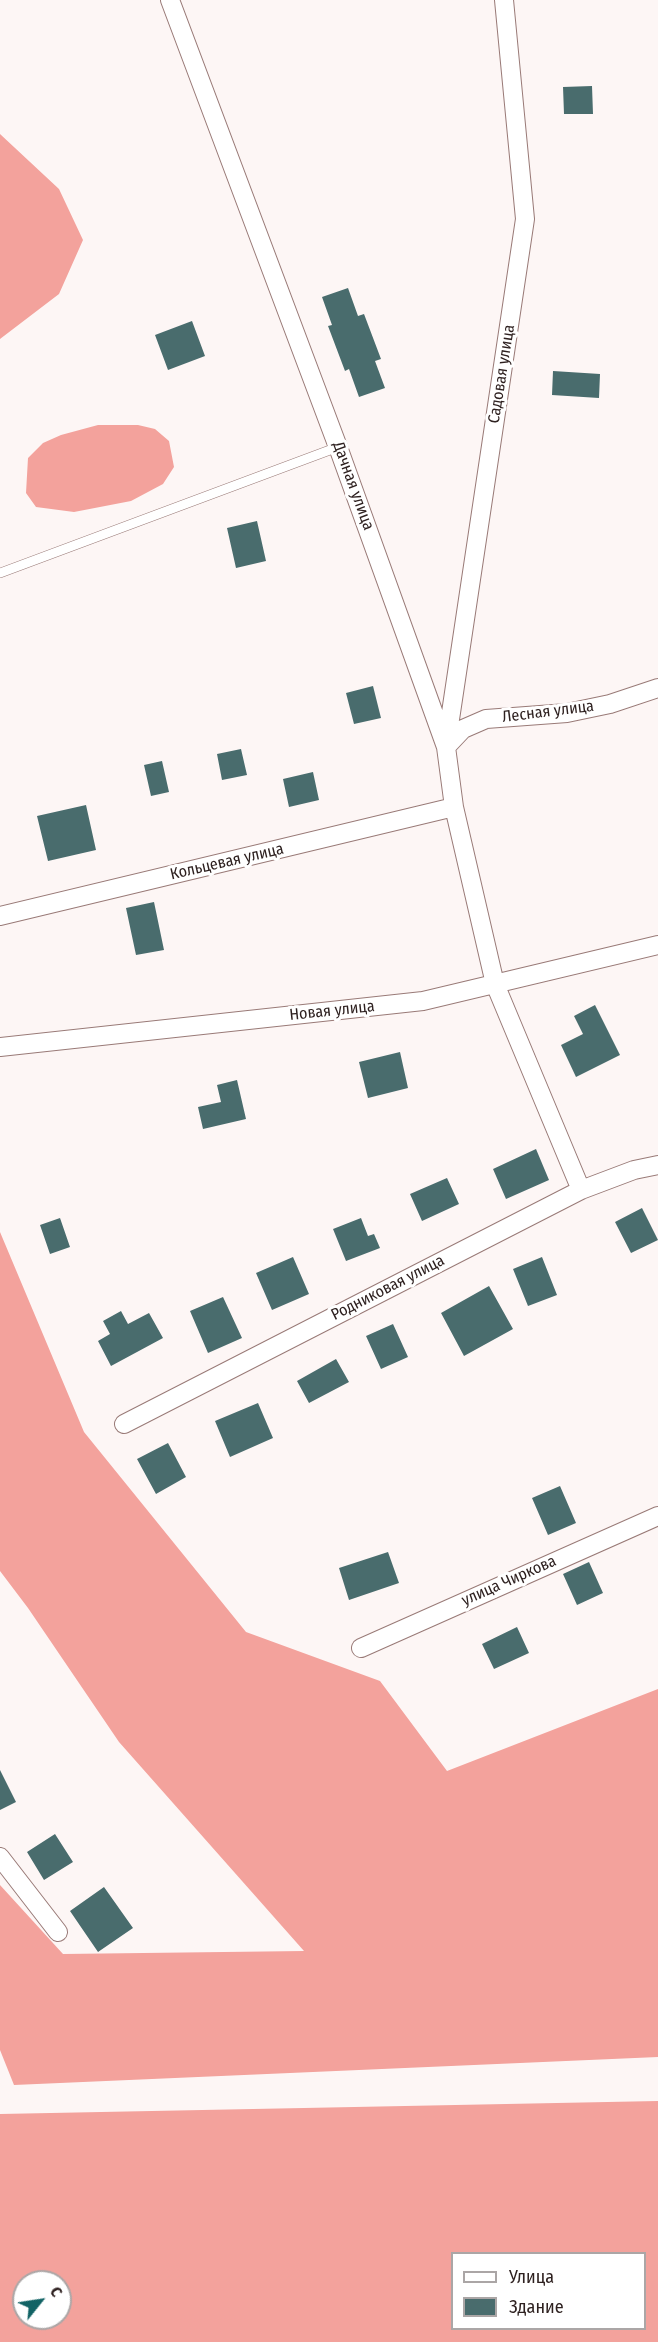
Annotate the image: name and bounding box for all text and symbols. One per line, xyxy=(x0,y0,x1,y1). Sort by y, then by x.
street label: Садовая улица xyxy=(485,323,519,425)
street label: Дачная улица xyxy=(328,439,378,533)
street label: Лесная улица xyxy=(501,697,595,727)
street label: Кольцевая улица xyxy=(168,840,286,884)
street label: Новая улица xyxy=(288,997,376,1025)
street label: Родниковая улица xyxy=(328,1251,448,1325)
street label: улица Чиркова xyxy=(459,1552,559,1610)
legend xyxy=(451,2252,646,2330)
text: Улица xyxy=(509,2266,554,2288)
north arrow xyxy=(12,2270,72,2330)
text: С xyxy=(46,2283,67,2300)
text: Здание xyxy=(509,2296,564,2318)

